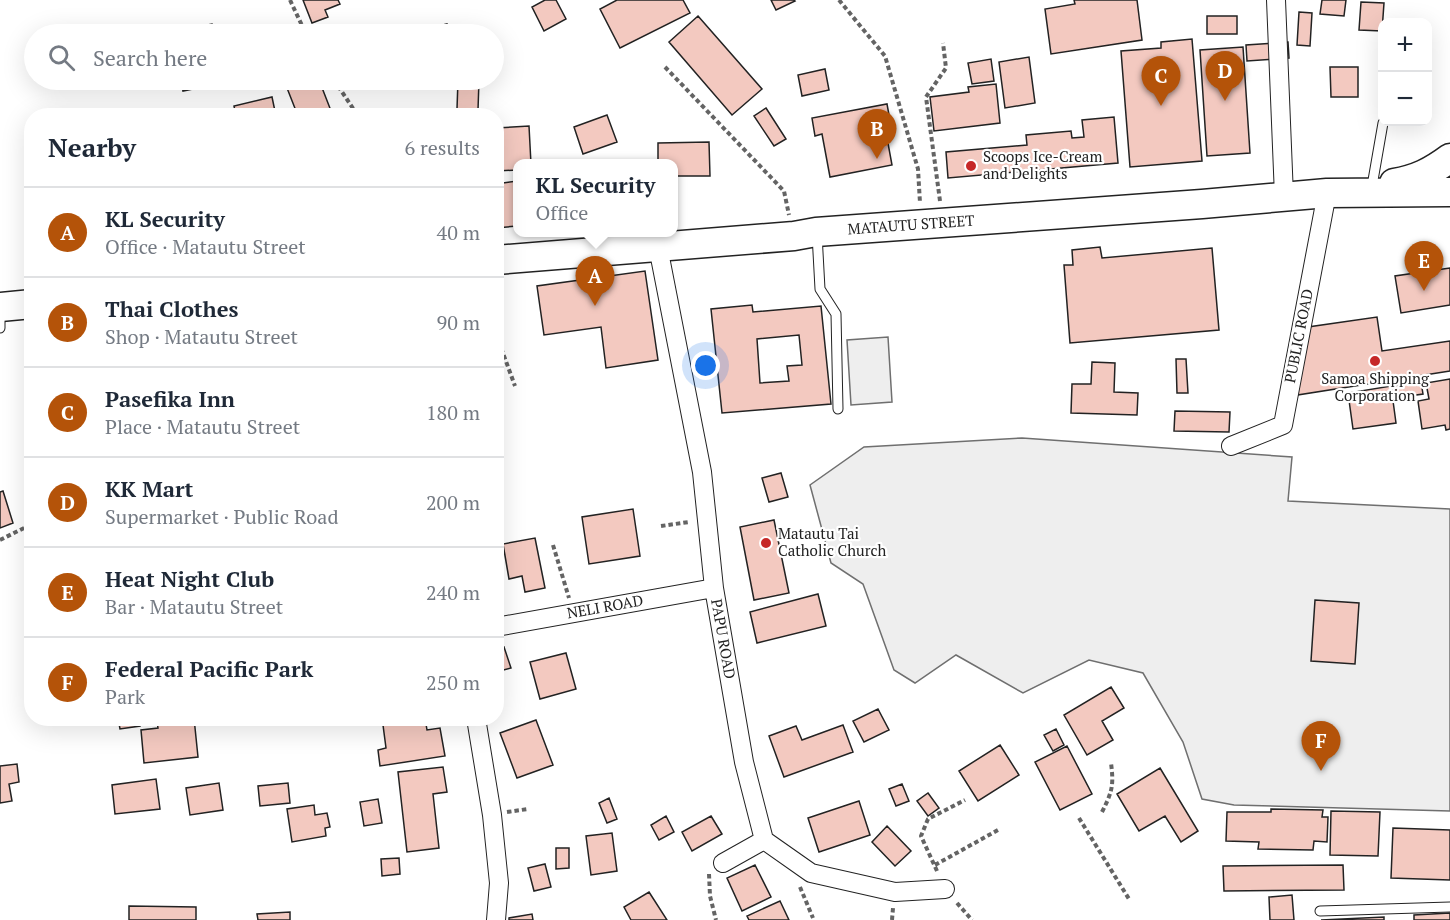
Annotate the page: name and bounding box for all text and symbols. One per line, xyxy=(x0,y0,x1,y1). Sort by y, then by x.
map controls xyxy=(1378,18,1432,126)
button: + xyxy=(1378,18,1432,72)
search box xyxy=(24,24,504,90)
icon: search xyxy=(45,41,78,74)
text: Search here xyxy=(93,43,207,72)
pin: D xyxy=(1206,51,1244,101)
pin: C xyxy=(1142,57,1180,106)
button: − xyxy=(1378,72,1432,126)
pin: B xyxy=(858,110,896,159)
text: Nearby xyxy=(48,130,136,164)
text: 6 results xyxy=(405,134,480,161)
place label: Scoops Ice-Cream and Delights xyxy=(983,146,1102,183)
popup xyxy=(513,159,678,237)
marker: Scoops Ice-Cream and Delights xyxy=(964,159,978,173)
text: KL Security xyxy=(536,170,655,199)
text: Office xyxy=(536,199,588,226)
text: KL Security xyxy=(105,204,225,233)
street label: MATAUTU STREET xyxy=(847,210,975,238)
text: A xyxy=(60,219,75,246)
text: 40 m xyxy=(437,219,480,246)
text: Office · Matautu Street xyxy=(105,233,306,260)
pin: E xyxy=(1404,242,1444,291)
pin: A xyxy=(576,256,614,306)
street label: PUBLIC ROAD xyxy=(1279,287,1317,384)
text: Thai Clothes xyxy=(105,294,238,323)
text: B xyxy=(61,309,74,336)
text: 90 m xyxy=(437,309,480,336)
text: Shop · Matautu Street xyxy=(105,323,298,350)
your location xyxy=(691,351,720,380)
marker: Samoa Shipping Corporation xyxy=(1368,354,1382,368)
place label: Samoa Shipping Corporation xyxy=(1321,368,1430,405)
text: Pasefika Inn xyxy=(105,384,235,413)
text: C xyxy=(61,399,74,426)
text: 180 m xyxy=(426,399,480,426)
text: Place · Matautu Street xyxy=(105,413,300,440)
text: KK Mart xyxy=(105,474,193,503)
text: D xyxy=(60,489,75,516)
text: 200 m xyxy=(426,489,480,516)
text: Supermarket · Public Road xyxy=(105,503,339,530)
place label: Matautu Tai Catholic Church xyxy=(778,523,886,560)
marker: Matautu Tai Catholic Church xyxy=(759,536,773,550)
text: Heat Night Club xyxy=(105,564,274,593)
text: E xyxy=(61,579,74,606)
text: 240 m xyxy=(426,579,480,606)
street label: NELI ROAD xyxy=(565,589,645,623)
text: Bar · Matautu Street xyxy=(105,593,283,620)
street label: PAPU ROAD xyxy=(707,597,741,680)
text: Federal Pacific Park xyxy=(105,654,313,683)
text: F xyxy=(62,669,73,696)
text: 250 m xyxy=(426,669,480,696)
text: Park xyxy=(105,683,145,710)
pin: F xyxy=(1302,722,1340,771)

